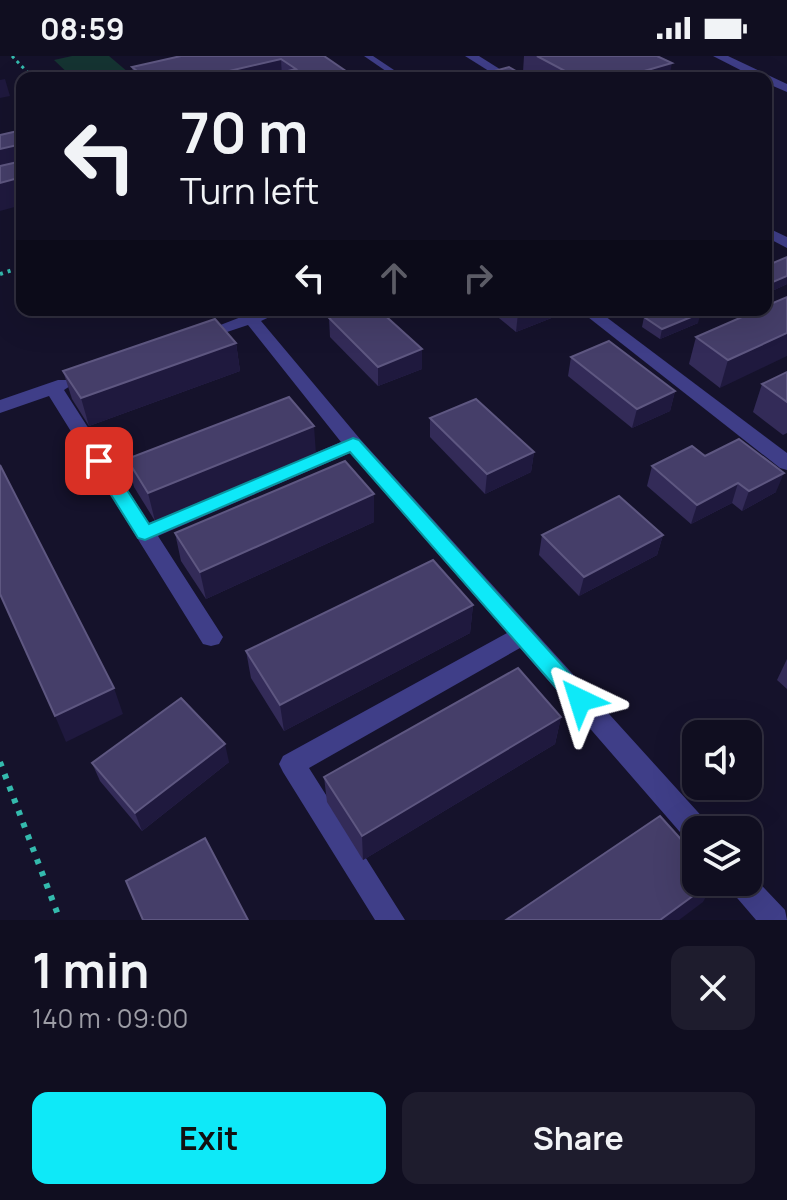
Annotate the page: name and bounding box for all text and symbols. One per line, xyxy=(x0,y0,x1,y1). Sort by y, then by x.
text: 08:59 xyxy=(40,8,125,49)
text: 70 m xyxy=(180,93,308,170)
icon: left xyxy=(48,104,152,208)
text: Turn left xyxy=(180,166,319,215)
icon: left xyxy=(288,256,332,300)
icon: ahead xyxy=(372,256,416,300)
icon: right xyxy=(456,256,500,300)
pin xyxy=(65,427,133,495)
icon: arrive xyxy=(77,439,121,483)
position arrow xyxy=(538,658,622,742)
map controls xyxy=(682,720,762,896)
button: sound xyxy=(682,720,762,800)
button: layers xyxy=(682,816,762,896)
text: 1 min xyxy=(32,937,149,1002)
button: close xyxy=(671,946,755,1030)
text: 140 m · 09:00 xyxy=(32,1000,188,1036)
button: Exit xyxy=(32,1092,386,1184)
button: Share xyxy=(402,1092,755,1184)

